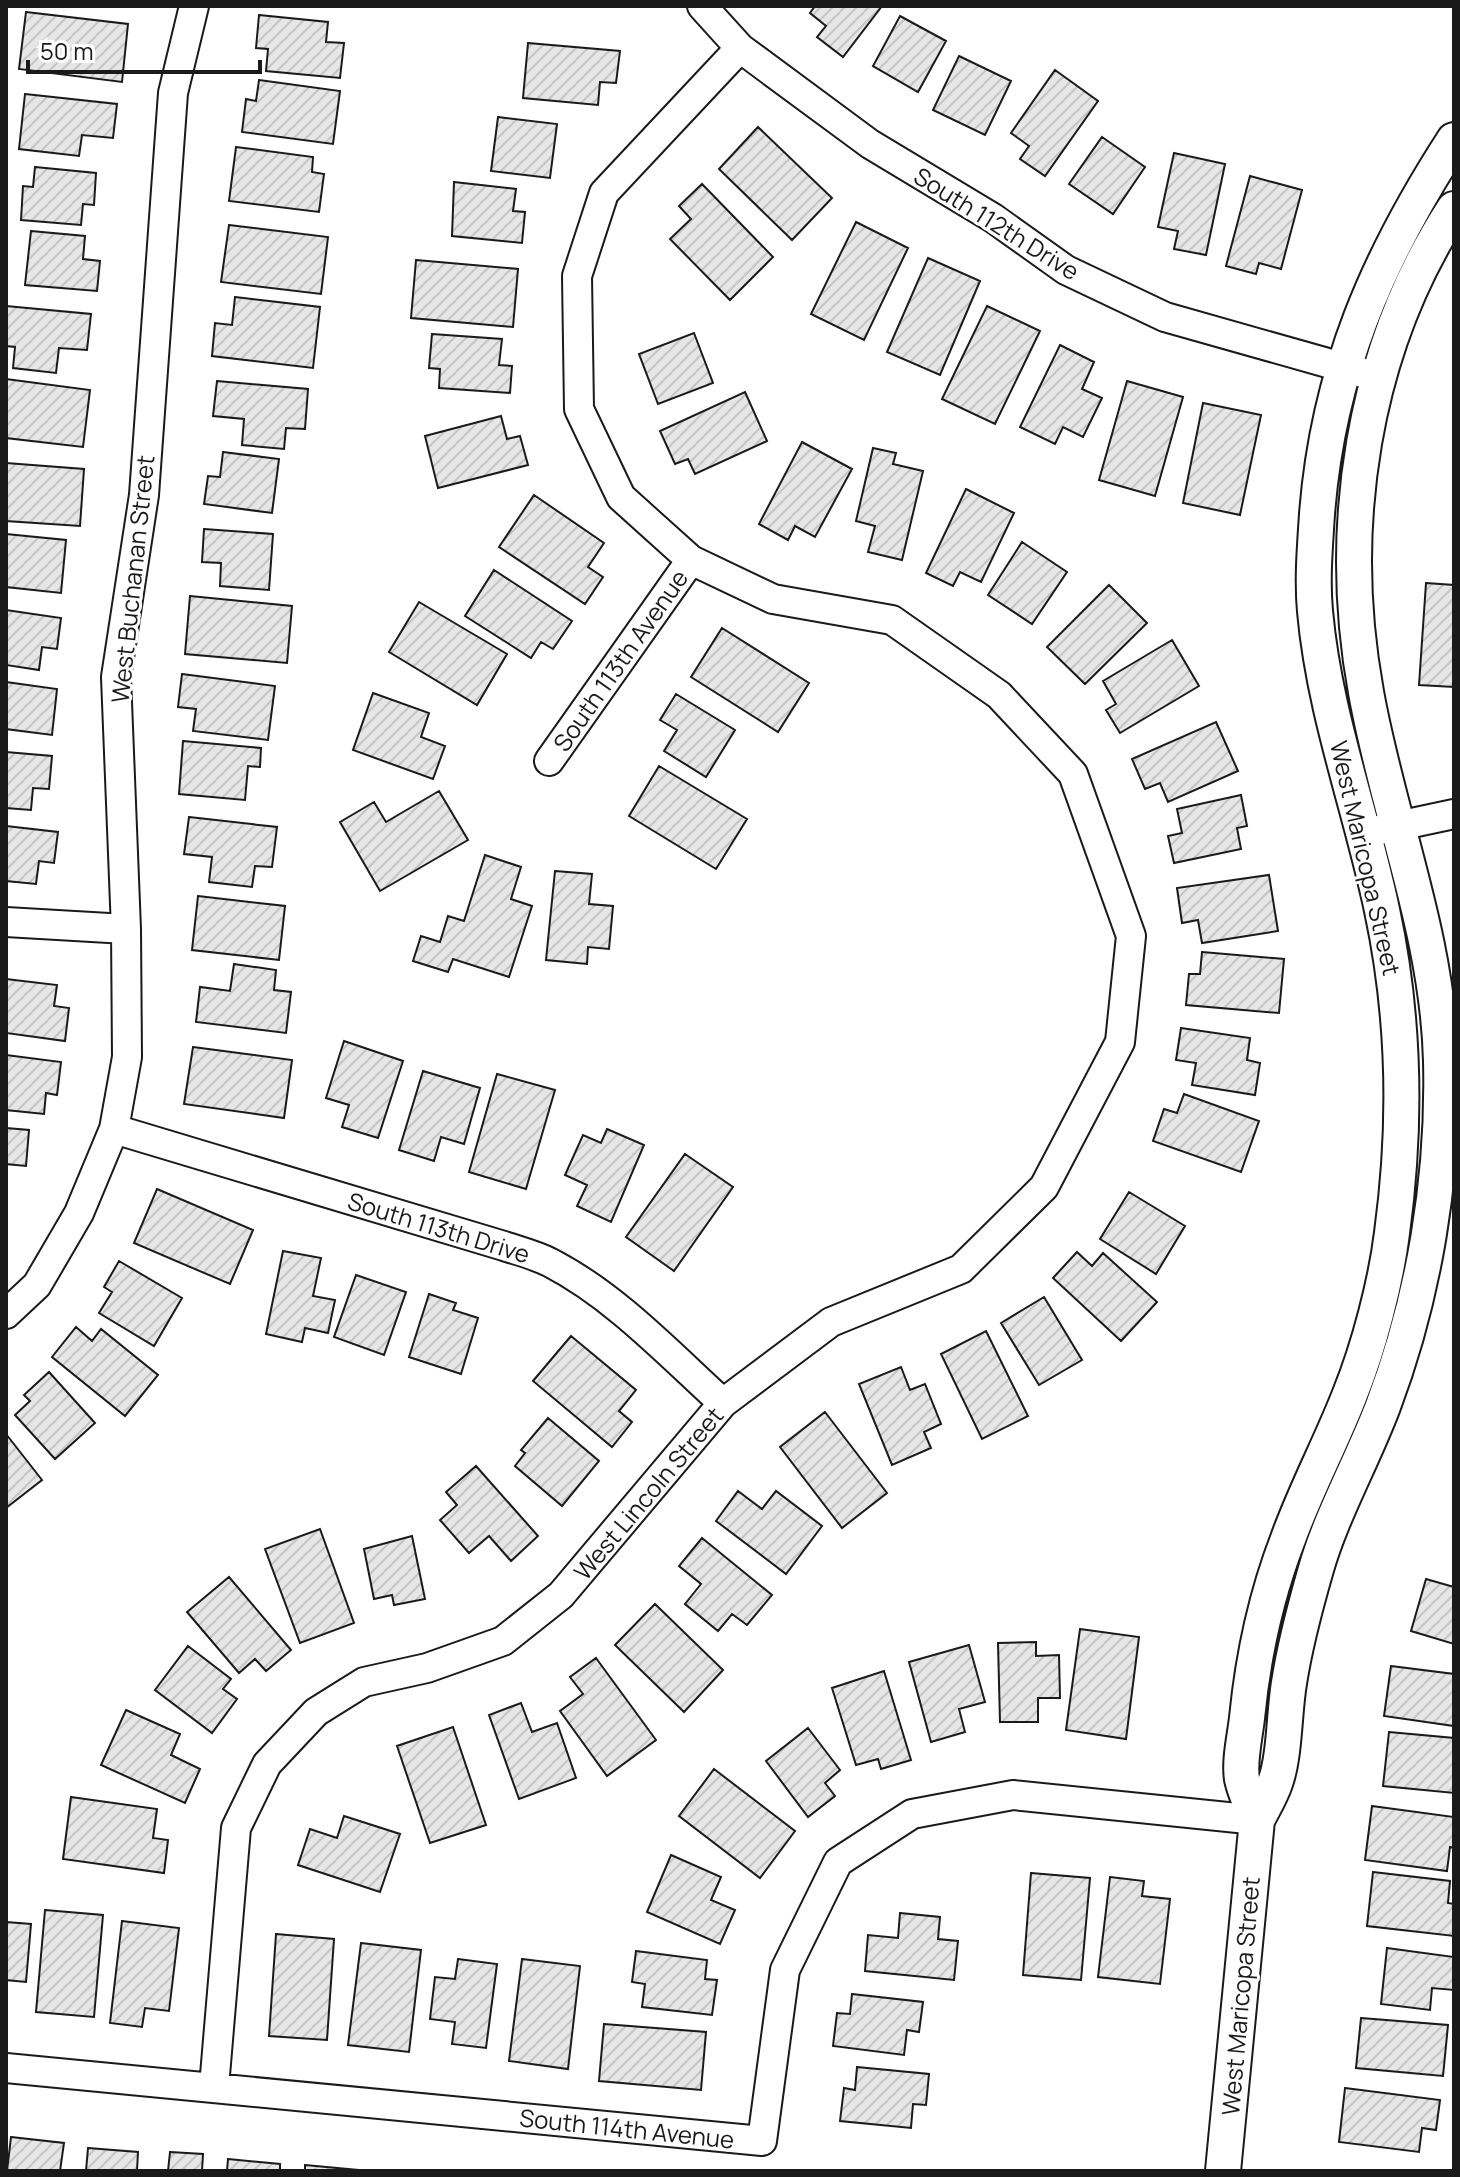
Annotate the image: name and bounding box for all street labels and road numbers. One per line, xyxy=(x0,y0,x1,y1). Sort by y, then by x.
street label: South 112th Drive xyxy=(908,159,1086,287)
street label: West Buchanan Street xyxy=(103,453,161,705)
street label: South 113th Avenue xyxy=(545,563,695,757)
street label: West Maricopa Street xyxy=(1323,737,1409,979)
street label: South 113th Drive xyxy=(344,1184,534,1270)
street label: West Lincoln Street xyxy=(566,1400,730,1586)
street label: West Maricopa Street xyxy=(1213,1875,1267,2117)
street label: South 114th Avenue xyxy=(518,2100,736,2156)

